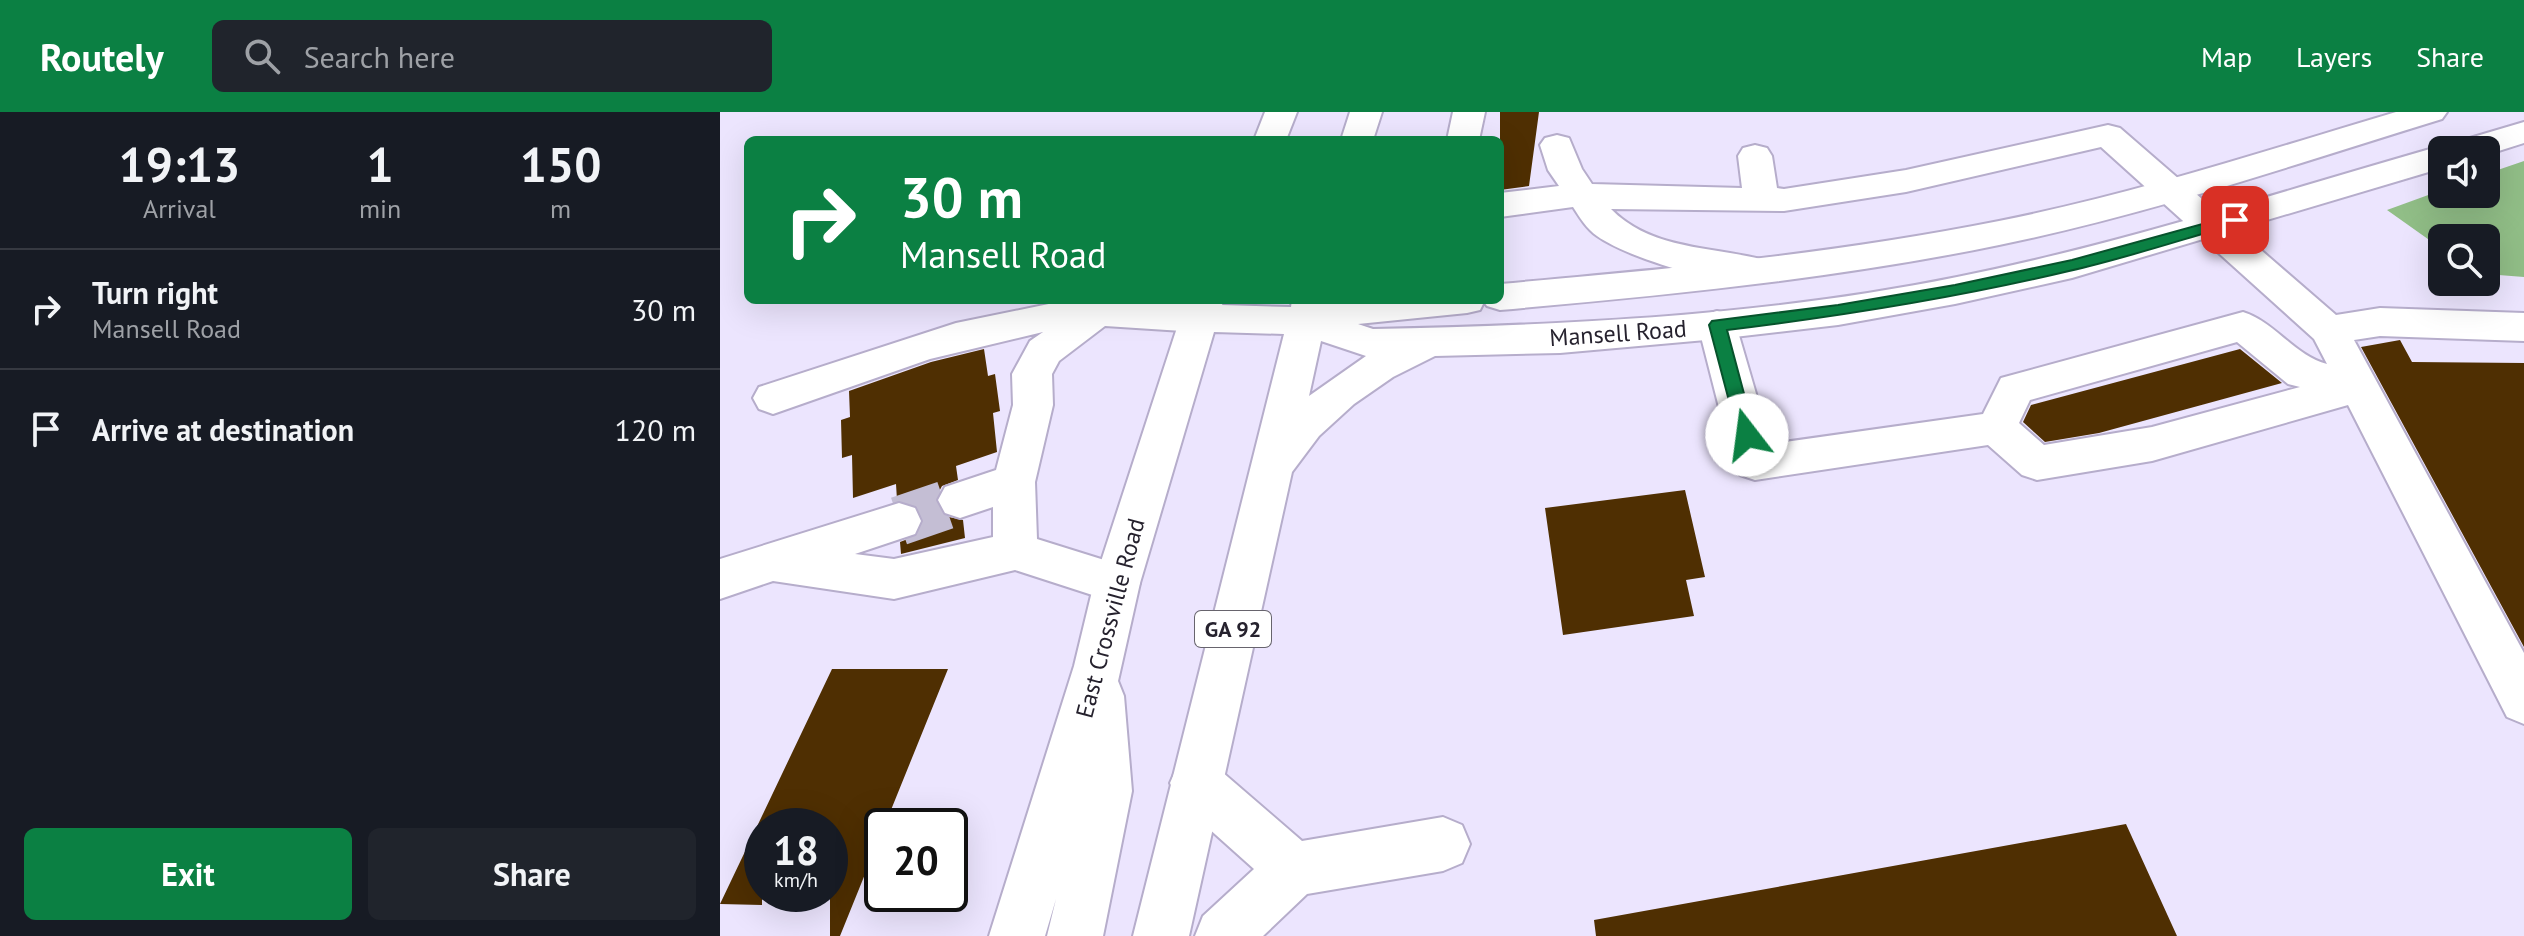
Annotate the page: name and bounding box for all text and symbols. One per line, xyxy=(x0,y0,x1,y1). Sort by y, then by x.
search box xyxy=(212,20,772,92)
text: Routely xyxy=(40,32,164,81)
icon: search xyxy=(240,34,284,78)
text: Search here xyxy=(304,37,455,76)
text: Map xyxy=(2201,38,2252,75)
text: Layers xyxy=(2296,38,2372,75)
text: Share xyxy=(2416,38,2484,75)
text: 19:13 xyxy=(119,133,240,195)
text: 1 xyxy=(366,133,394,195)
text: 150 xyxy=(520,133,601,195)
map controls xyxy=(2428,136,2500,296)
button: sound xyxy=(2428,136,2500,208)
text: 30 m xyxy=(900,161,1023,233)
icon: right xyxy=(768,168,872,272)
pin xyxy=(2201,186,2269,254)
text: Arrival xyxy=(143,192,216,225)
text: min xyxy=(359,192,401,225)
text: m xyxy=(550,192,571,225)
icon: arrive xyxy=(2213,198,2257,242)
button: search xyxy=(2428,224,2500,296)
text: Mansell Road xyxy=(900,231,1106,278)
text: Turn right xyxy=(92,273,218,312)
icon: right xyxy=(24,287,68,331)
text: 30 m xyxy=(631,290,696,329)
text: Mansell Road xyxy=(92,312,241,345)
street label: Mansell Road xyxy=(1548,313,1688,353)
position arrow xyxy=(1705,393,1789,477)
icon: arrive xyxy=(24,407,68,451)
text: Arrive at destination xyxy=(92,410,354,449)
text: 120 m xyxy=(615,410,696,449)
street label: East Crossville Road xyxy=(1068,515,1152,721)
road number: GA 92 xyxy=(1195,611,1271,647)
speed limit sign: 20 xyxy=(864,808,968,912)
text: 18 xyxy=(773,824,819,876)
button: Exit xyxy=(24,828,352,920)
button: Share xyxy=(368,828,696,920)
text: km/h xyxy=(774,867,818,893)

